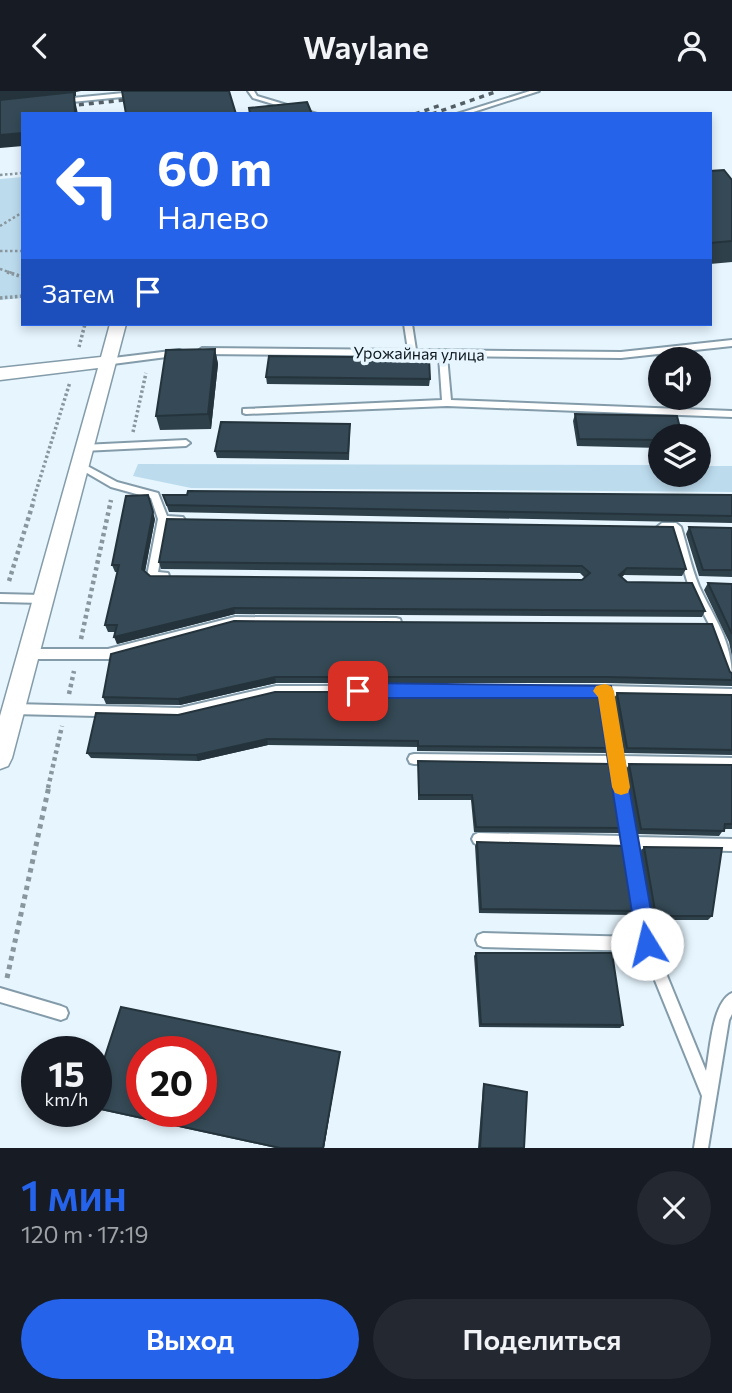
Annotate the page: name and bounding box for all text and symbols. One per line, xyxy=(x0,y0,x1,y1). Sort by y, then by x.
text: Waylane xyxy=(303,26,429,66)
icon: back xyxy=(21,27,59,65)
icon: person xyxy=(673,27,711,65)
text: 60 m xyxy=(157,136,272,196)
icon: left xyxy=(42,140,133,231)
text: Налево xyxy=(157,196,269,236)
icon: arrive xyxy=(129,273,167,311)
text: Затем xyxy=(42,277,115,308)
street label: Урожайная улица xyxy=(353,342,485,364)
map controls xyxy=(648,347,711,487)
button: sound xyxy=(648,347,711,410)
button: layers xyxy=(648,424,711,487)
pin xyxy=(328,661,388,721)
icon: arrive xyxy=(339,672,377,710)
position arrow xyxy=(610,907,684,981)
speed limit sign: 20 xyxy=(126,1036,217,1127)
text: 15 xyxy=(48,1051,85,1094)
text: km/h xyxy=(45,1088,88,1110)
text: 1 мин xyxy=(21,1168,127,1220)
button: close xyxy=(637,1171,711,1245)
text: 120 m · 17:19 xyxy=(21,1220,148,1248)
button: Выход xyxy=(21,1299,359,1379)
button: Поделиться xyxy=(373,1299,711,1379)

